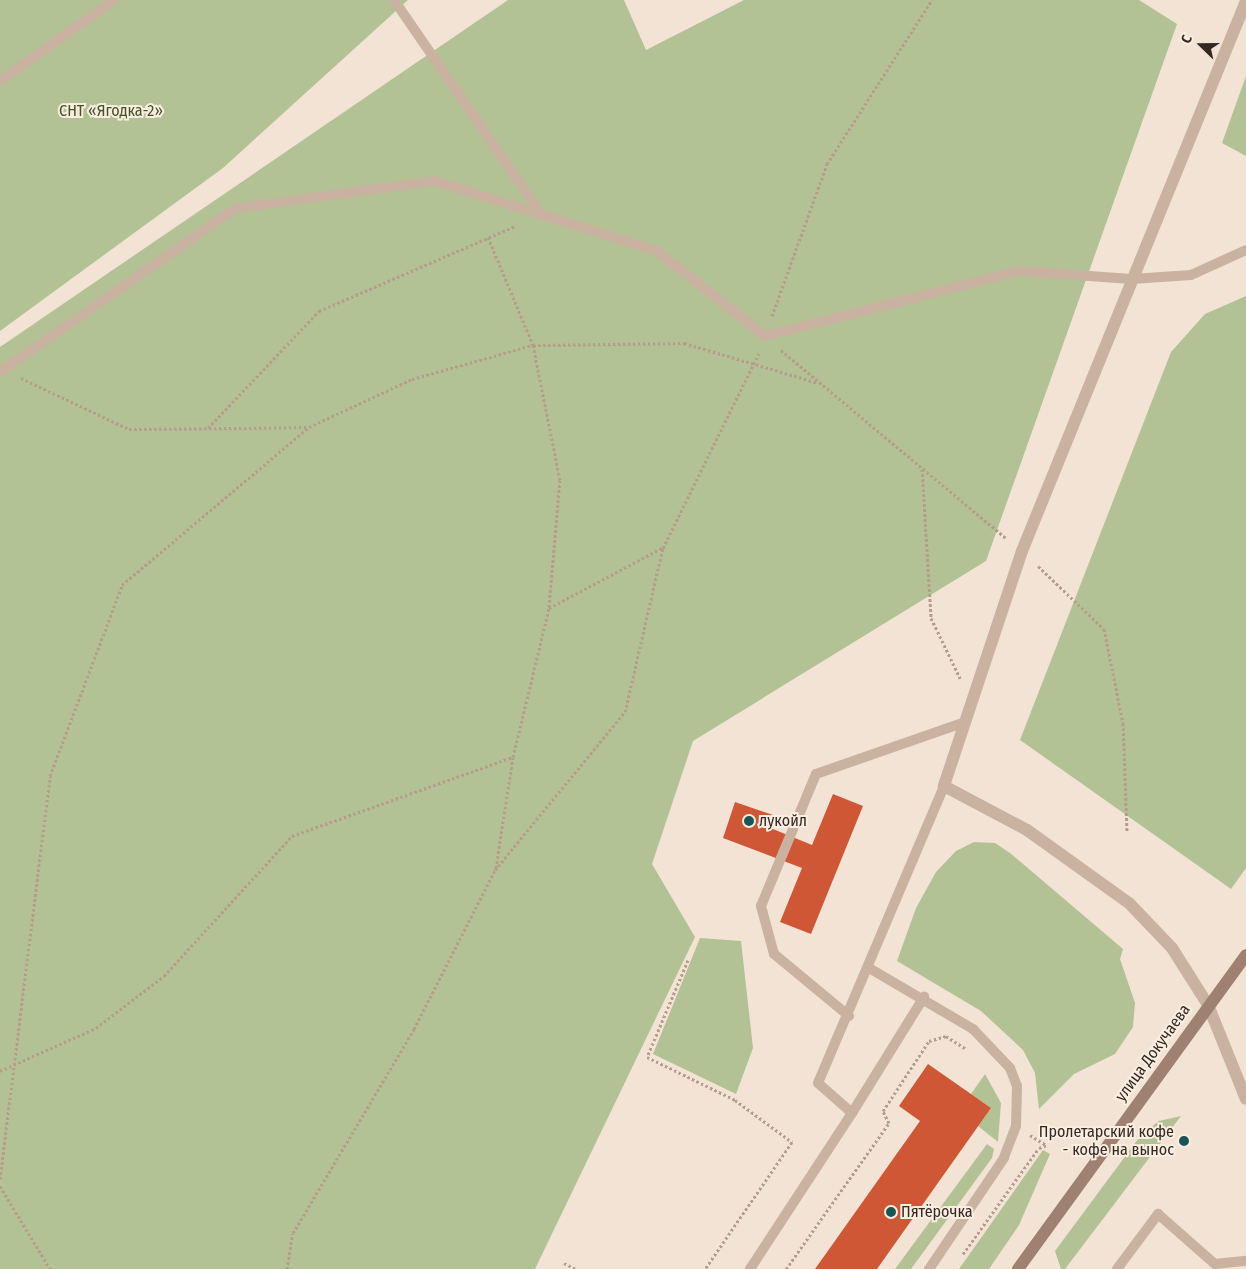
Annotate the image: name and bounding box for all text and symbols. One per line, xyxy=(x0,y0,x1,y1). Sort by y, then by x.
north arrow xyxy=(1176,20,1226,70)
text: С xyxy=(1177,33,1196,46)
park label: СНТ «Ягодка-2» xyxy=(59,101,163,121)
place label: лукойл xyxy=(759,811,807,831)
marker: лукойл xyxy=(743,815,755,827)
street label: улица Докучаева xyxy=(1111,1001,1195,1105)
place label: Пролетарский кофе - кофе на вынос xyxy=(1039,1122,1174,1160)
marker: Пролетарский кофе - кофе на вынос xyxy=(1178,1135,1190,1147)
place label: Пятёрочка xyxy=(901,1202,973,1222)
marker: Пятёрочка xyxy=(885,1206,897,1218)

